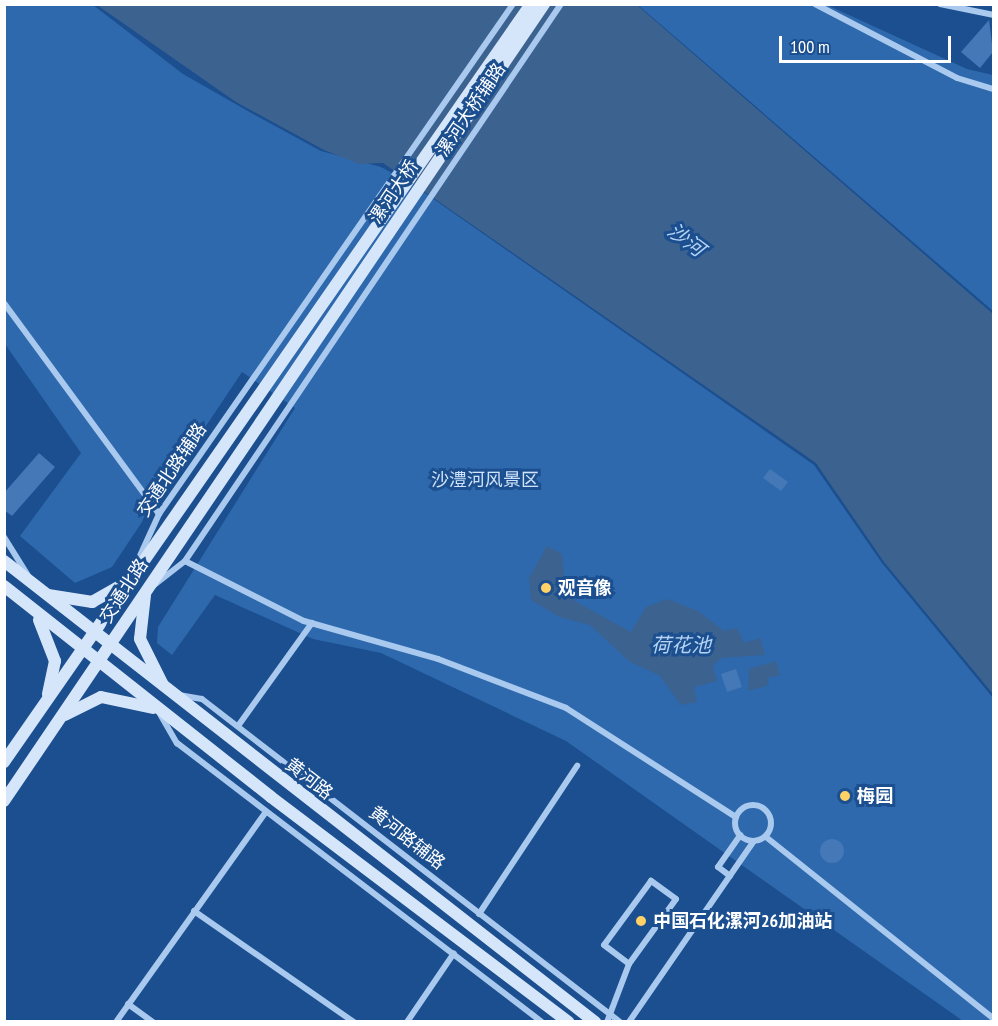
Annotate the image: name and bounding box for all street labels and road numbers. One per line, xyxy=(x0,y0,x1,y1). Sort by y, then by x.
street label: 漯河大桥辅路 xyxy=(432,59,510,161)
street label: 漯河大桥 xyxy=(365,156,423,228)
street label: 交通北路辅路 xyxy=(133,419,211,521)
street label: 交通北路 xyxy=(95,555,153,627)
street label: 黄河路 xyxy=(281,754,337,804)
street label: 黄河路辅路 xyxy=(365,802,449,874)

